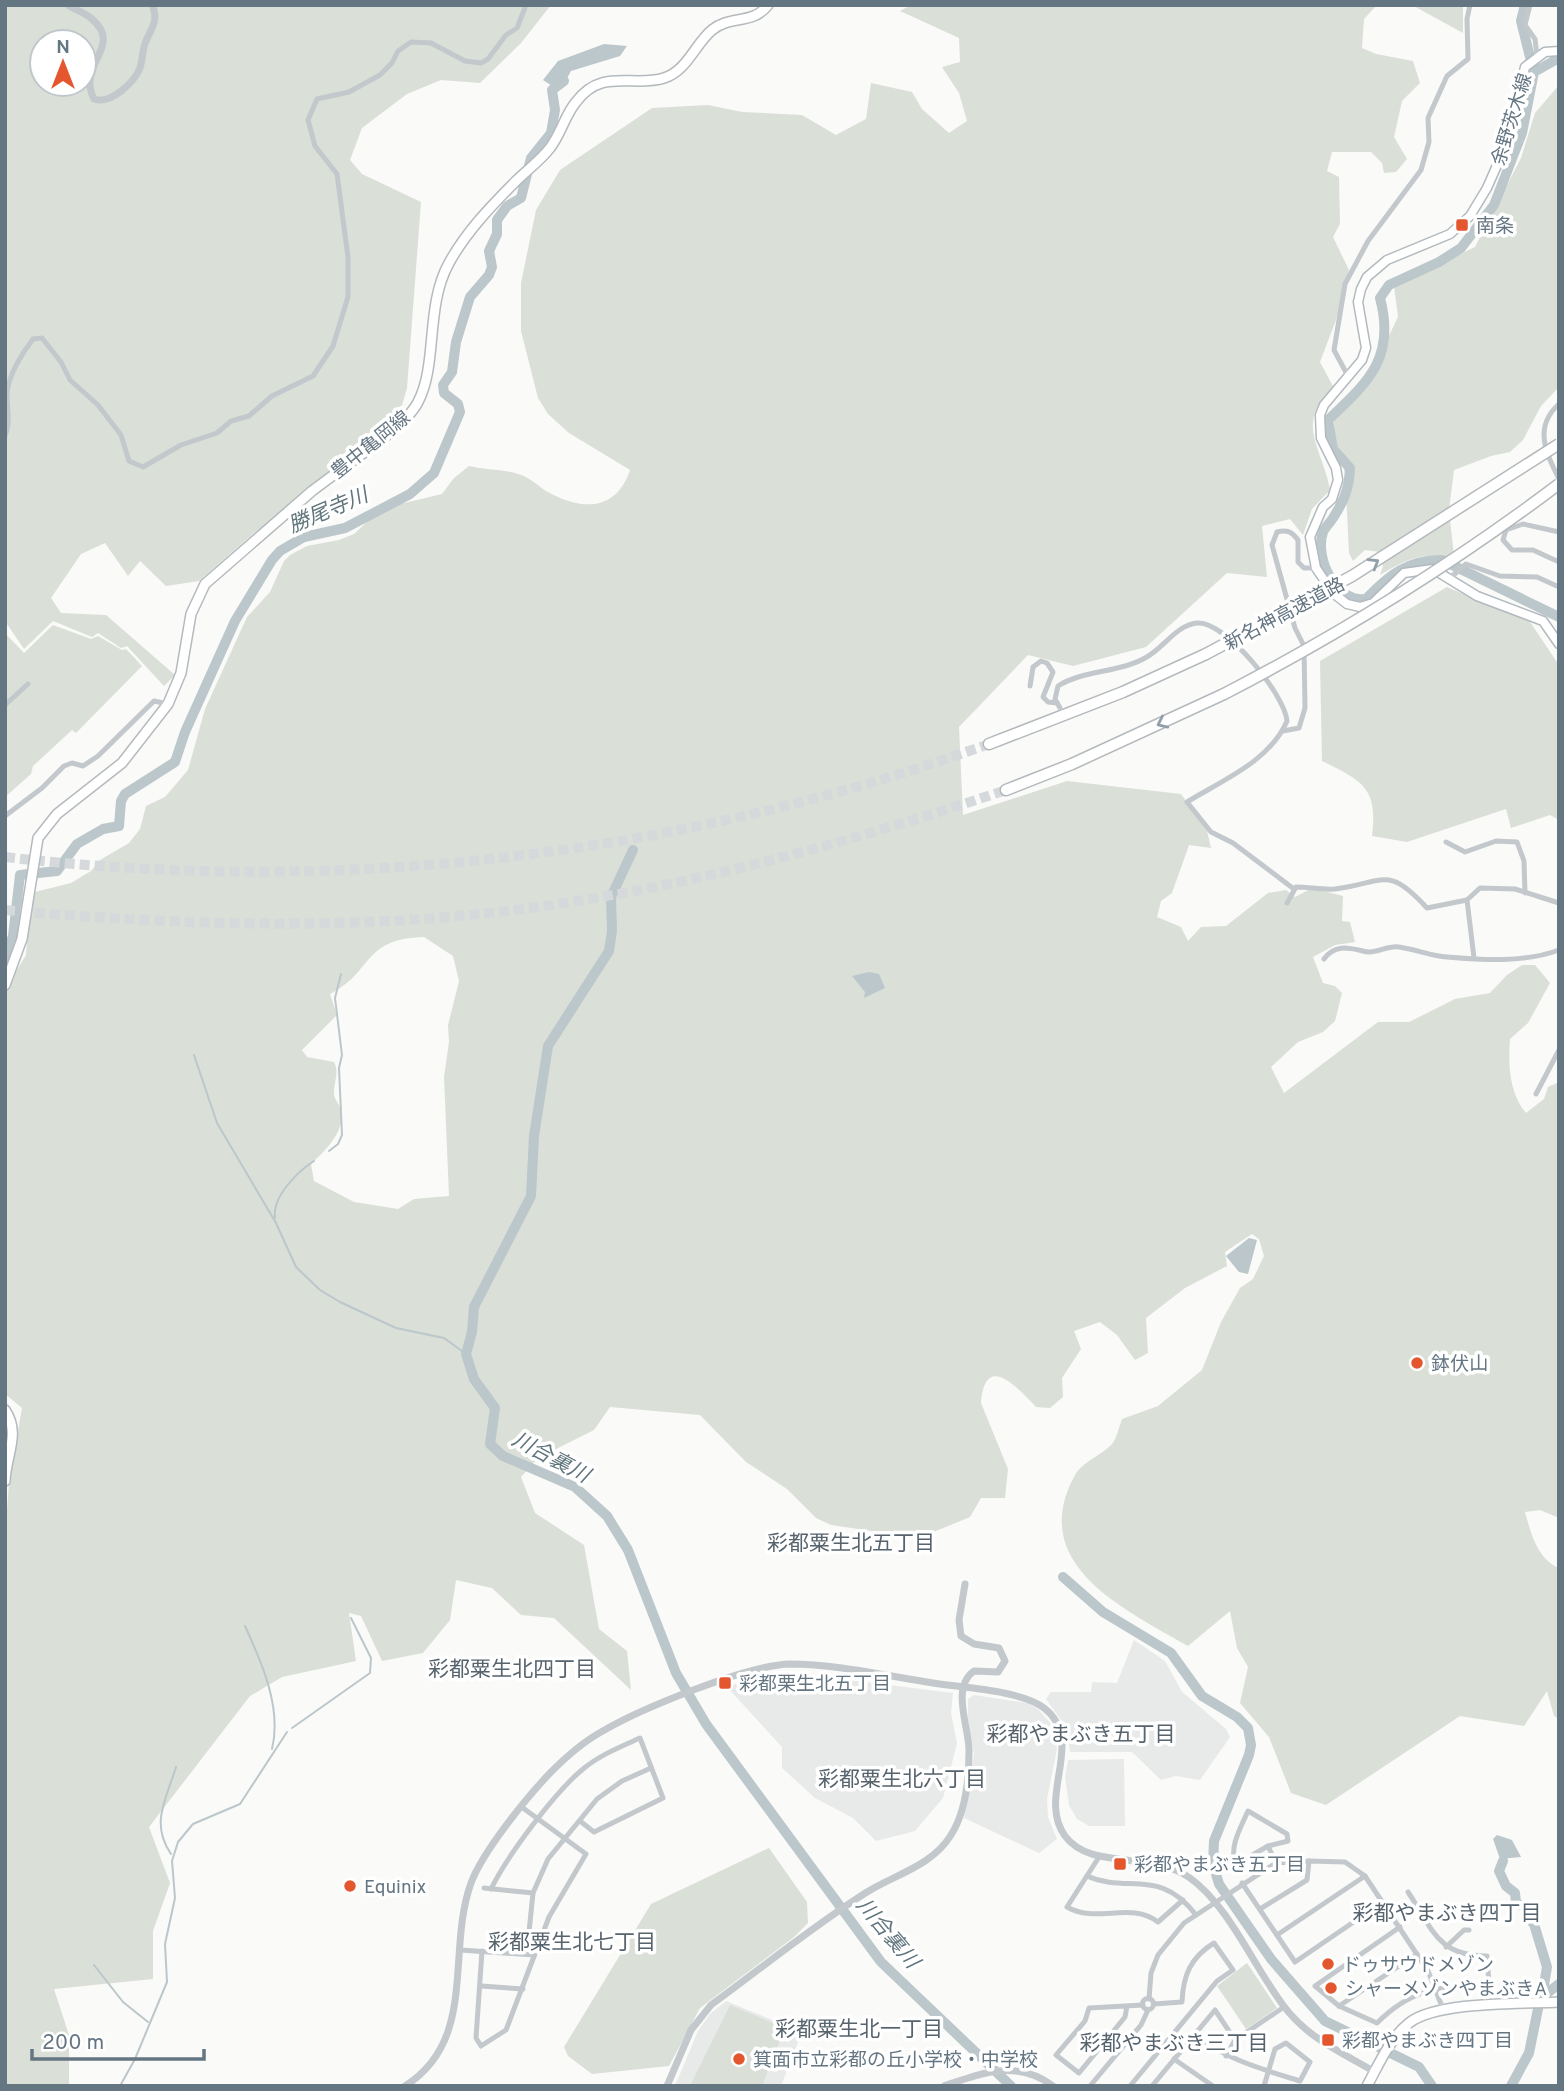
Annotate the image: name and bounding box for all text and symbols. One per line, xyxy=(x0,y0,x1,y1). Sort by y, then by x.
north arrow xyxy=(28,28,98,98)
text: N xyxy=(56,36,70,60)
street label: 余野茨木線 xyxy=(1488,71,1538,169)
place label: 南条 xyxy=(1476,215,1514,239)
marker: 南条 xyxy=(1454,217,1470,233)
street label: 豊中亀岡線 xyxy=(327,406,416,485)
water label: 勝尾寺川 xyxy=(285,482,374,540)
one-way arrow xyxy=(1367,558,1380,571)
street label: 新名神高速道路 xyxy=(1221,573,1349,657)
one-way arrow xyxy=(1157,714,1170,728)
place label: 鉢伏山 xyxy=(1431,1353,1488,1377)
marker: 鉢伏山 xyxy=(1409,1355,1425,1371)
water label: 川合裏川 xyxy=(507,1427,595,1491)
district label: 彩都粟生北五丁目 xyxy=(767,1531,935,1558)
district label: 彩都粟生北四丁目 xyxy=(428,1657,596,1684)
place label: 彩都栗生北五丁目 xyxy=(739,1673,891,1697)
marker: 彩都栗生北五丁目 xyxy=(717,1675,733,1691)
district label: 彩都やまぶき五丁目 xyxy=(987,1722,1176,1749)
district label: 彩都粟生北六丁目 xyxy=(818,1767,986,1794)
place label: 彩都やまぶき五丁目 xyxy=(1134,1854,1305,1878)
marker: 彩都やまぶき五丁目 xyxy=(1112,1856,1128,1872)
place label: Equinix xyxy=(364,1876,426,1900)
marker: Equinix xyxy=(342,1878,358,1894)
water label: 川合裏川 xyxy=(850,1893,925,1976)
district label: 彩都やまぶき四丁目 xyxy=(1353,1901,1542,1928)
district label: 彩都粟生北七丁目 xyxy=(488,1930,656,1957)
place label: ドゥサウドメゾン xyxy=(1342,1954,1494,1978)
marker: ドゥサウドメゾン xyxy=(1320,1956,1336,1972)
place label: シャーメゾンやまぶきA xyxy=(1345,1978,1547,2002)
marker: シャーメゾンやまぶきA xyxy=(1323,1980,1339,1996)
district label: 彩都粟生北一丁目 xyxy=(775,2017,943,2044)
scale bar xyxy=(32,2018,203,2062)
text: 200 m xyxy=(42,2030,104,2057)
place label: 彩都やまぶき四丁目 xyxy=(1342,2030,1513,2054)
district label: 彩都やまぶき三丁目 xyxy=(1080,2031,1269,2058)
marker: 彩都やまぶき四丁目 xyxy=(1320,2032,1336,2048)
place label: 箕面市立彩都の丘小学校・中学校 xyxy=(753,2049,1038,2073)
marker: 箕面市立彩都の丘小学校・中学校 xyxy=(731,2051,747,2067)

